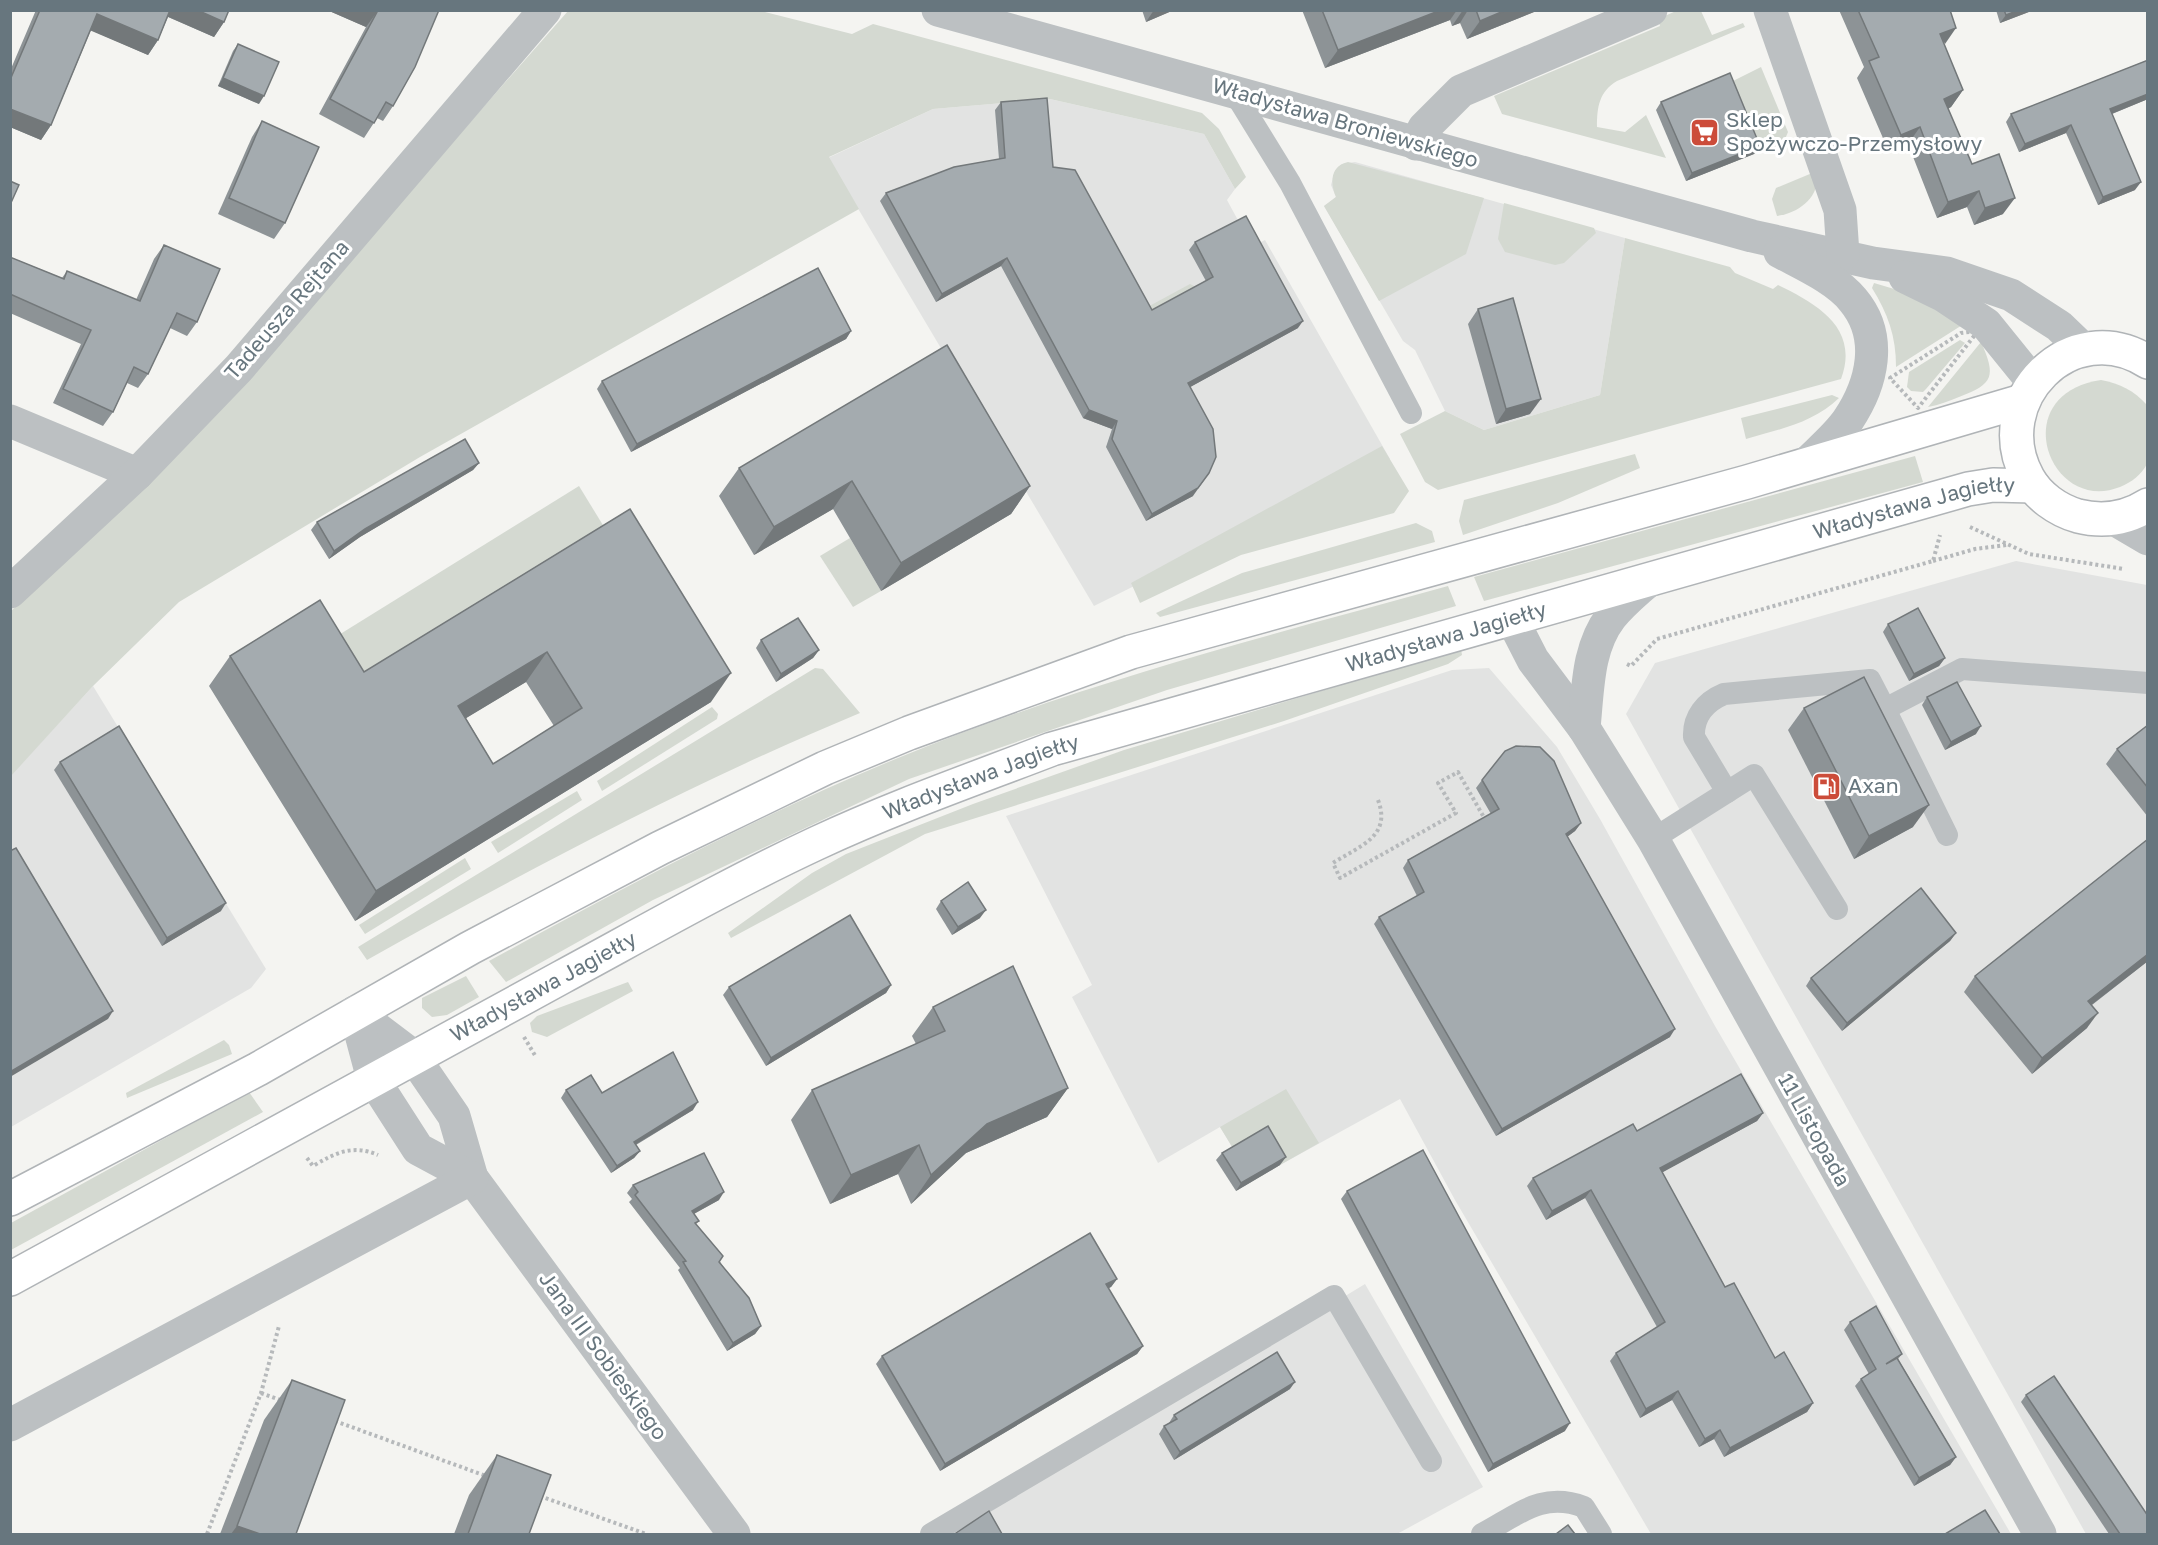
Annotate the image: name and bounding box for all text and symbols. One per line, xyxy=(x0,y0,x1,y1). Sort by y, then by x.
street label: Władysława Broniewskiego xyxy=(1209,72,1481,173)
place label: Sklep Spożywczo-Przemysłowy xyxy=(1726,106,1982,156)
supermarket icon: Sklep Spożywczo-Przemysłowy xyxy=(1689,116,1721,148)
street label: Tadeusza Rejtana xyxy=(218,234,354,385)
street label: Władysława Jagiełły xyxy=(1810,471,2016,544)
street label: Władysława Jagiełły xyxy=(1342,595,1549,677)
street label: Władysława Jagiełły xyxy=(878,728,1082,825)
fuel station icon: Axan xyxy=(1811,770,1843,802)
place label: Axan xyxy=(1848,772,1899,798)
street label: Władysława Jagiełły xyxy=(445,925,641,1047)
street label: 11 Listopada xyxy=(1773,1069,1857,1190)
street label: Jana III Sobieskiego xyxy=(534,1266,674,1445)

